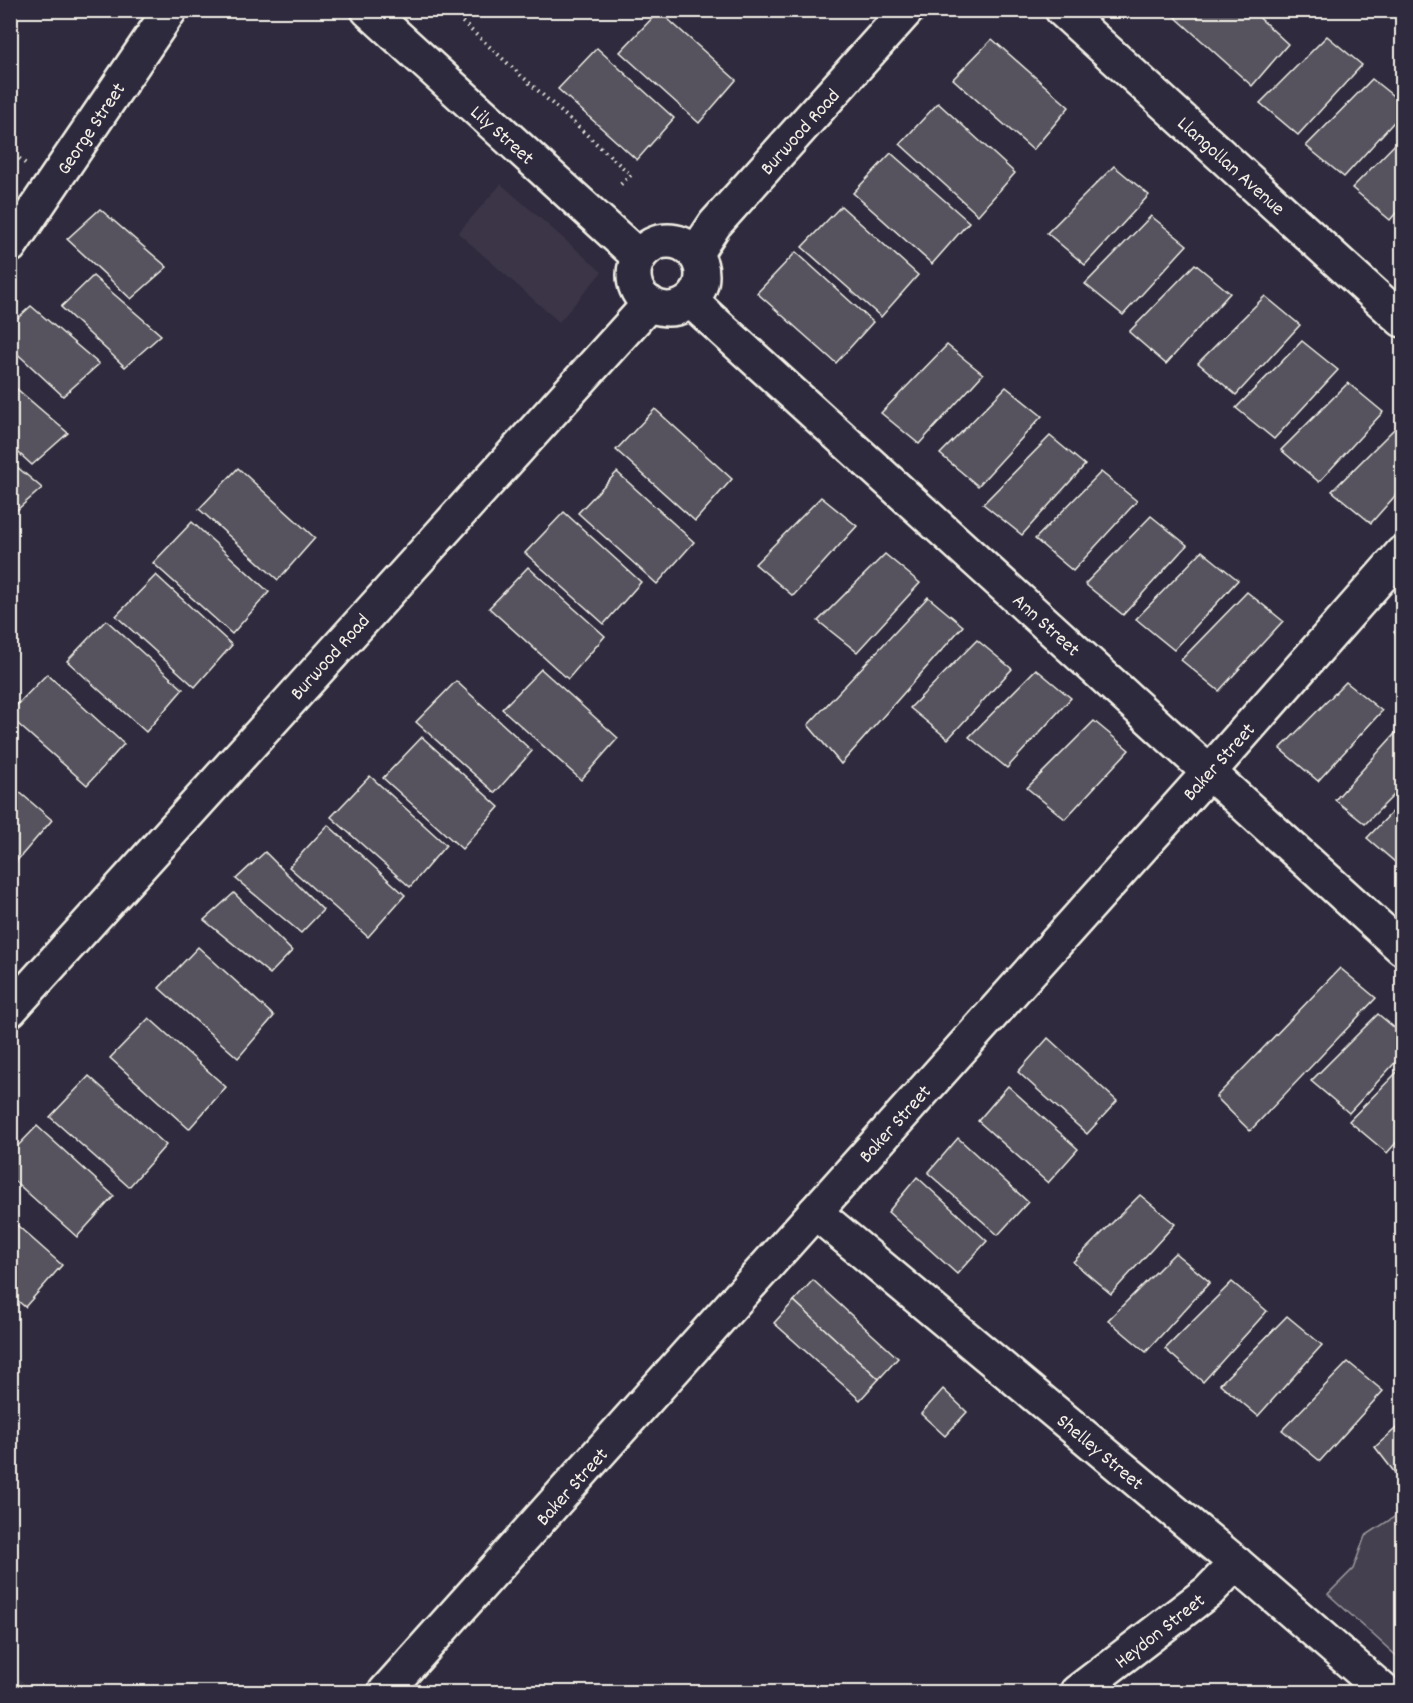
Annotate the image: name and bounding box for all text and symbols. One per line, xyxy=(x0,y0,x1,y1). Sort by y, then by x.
street label: George Street xyxy=(51,78,134,181)
street label: Burwood Road xyxy=(755,84,848,182)
street label: Lily Street xyxy=(463,100,539,173)
street label: Llangollan Avenue xyxy=(1170,111,1290,223)
street label: Ann Street xyxy=(1005,588,1085,664)
street label: Burwood Road xyxy=(285,609,378,707)
street label: Baker Street xyxy=(1178,718,1263,808)
street label: Baker Street xyxy=(854,1080,939,1170)
street label: Shelley Street xyxy=(1049,1408,1149,1498)
street label: Baker Street xyxy=(531,1443,616,1533)
street label: Heydon Street xyxy=(1110,1588,1212,1677)

